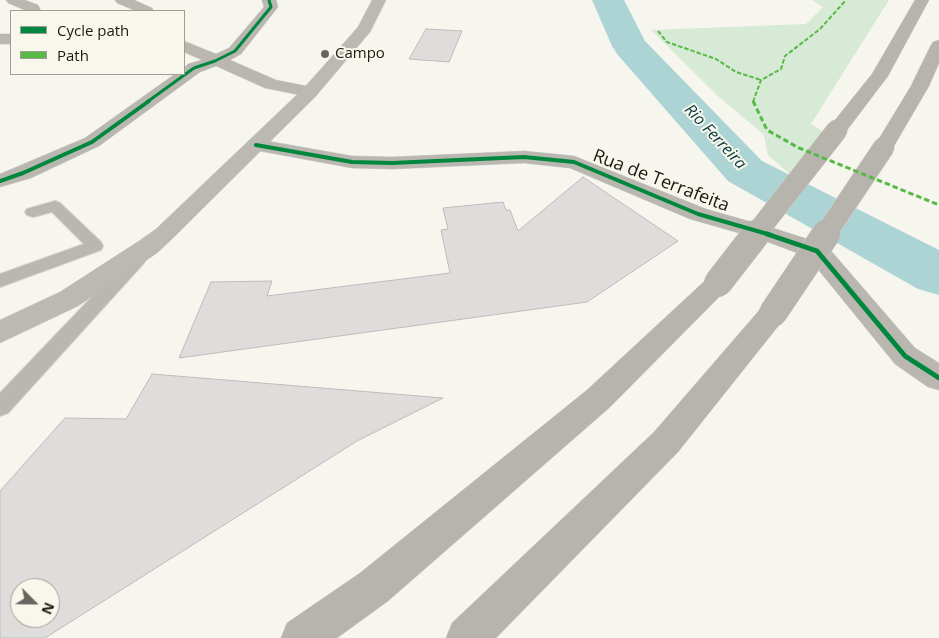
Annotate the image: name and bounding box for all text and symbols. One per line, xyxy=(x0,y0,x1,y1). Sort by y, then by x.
legend xyxy=(10,10,185,75)
text: Cycle path xyxy=(57,20,129,40)
text: Path xyxy=(57,45,89,65)
place label: Campo xyxy=(335,45,385,63)
marker: Campo xyxy=(319,48,331,60)
water label: Rio Ferreira xyxy=(680,100,750,174)
street label: Rua de Terrafeita xyxy=(590,145,732,217)
north arrow xyxy=(10,578,60,628)
text: N xyxy=(37,600,59,618)

